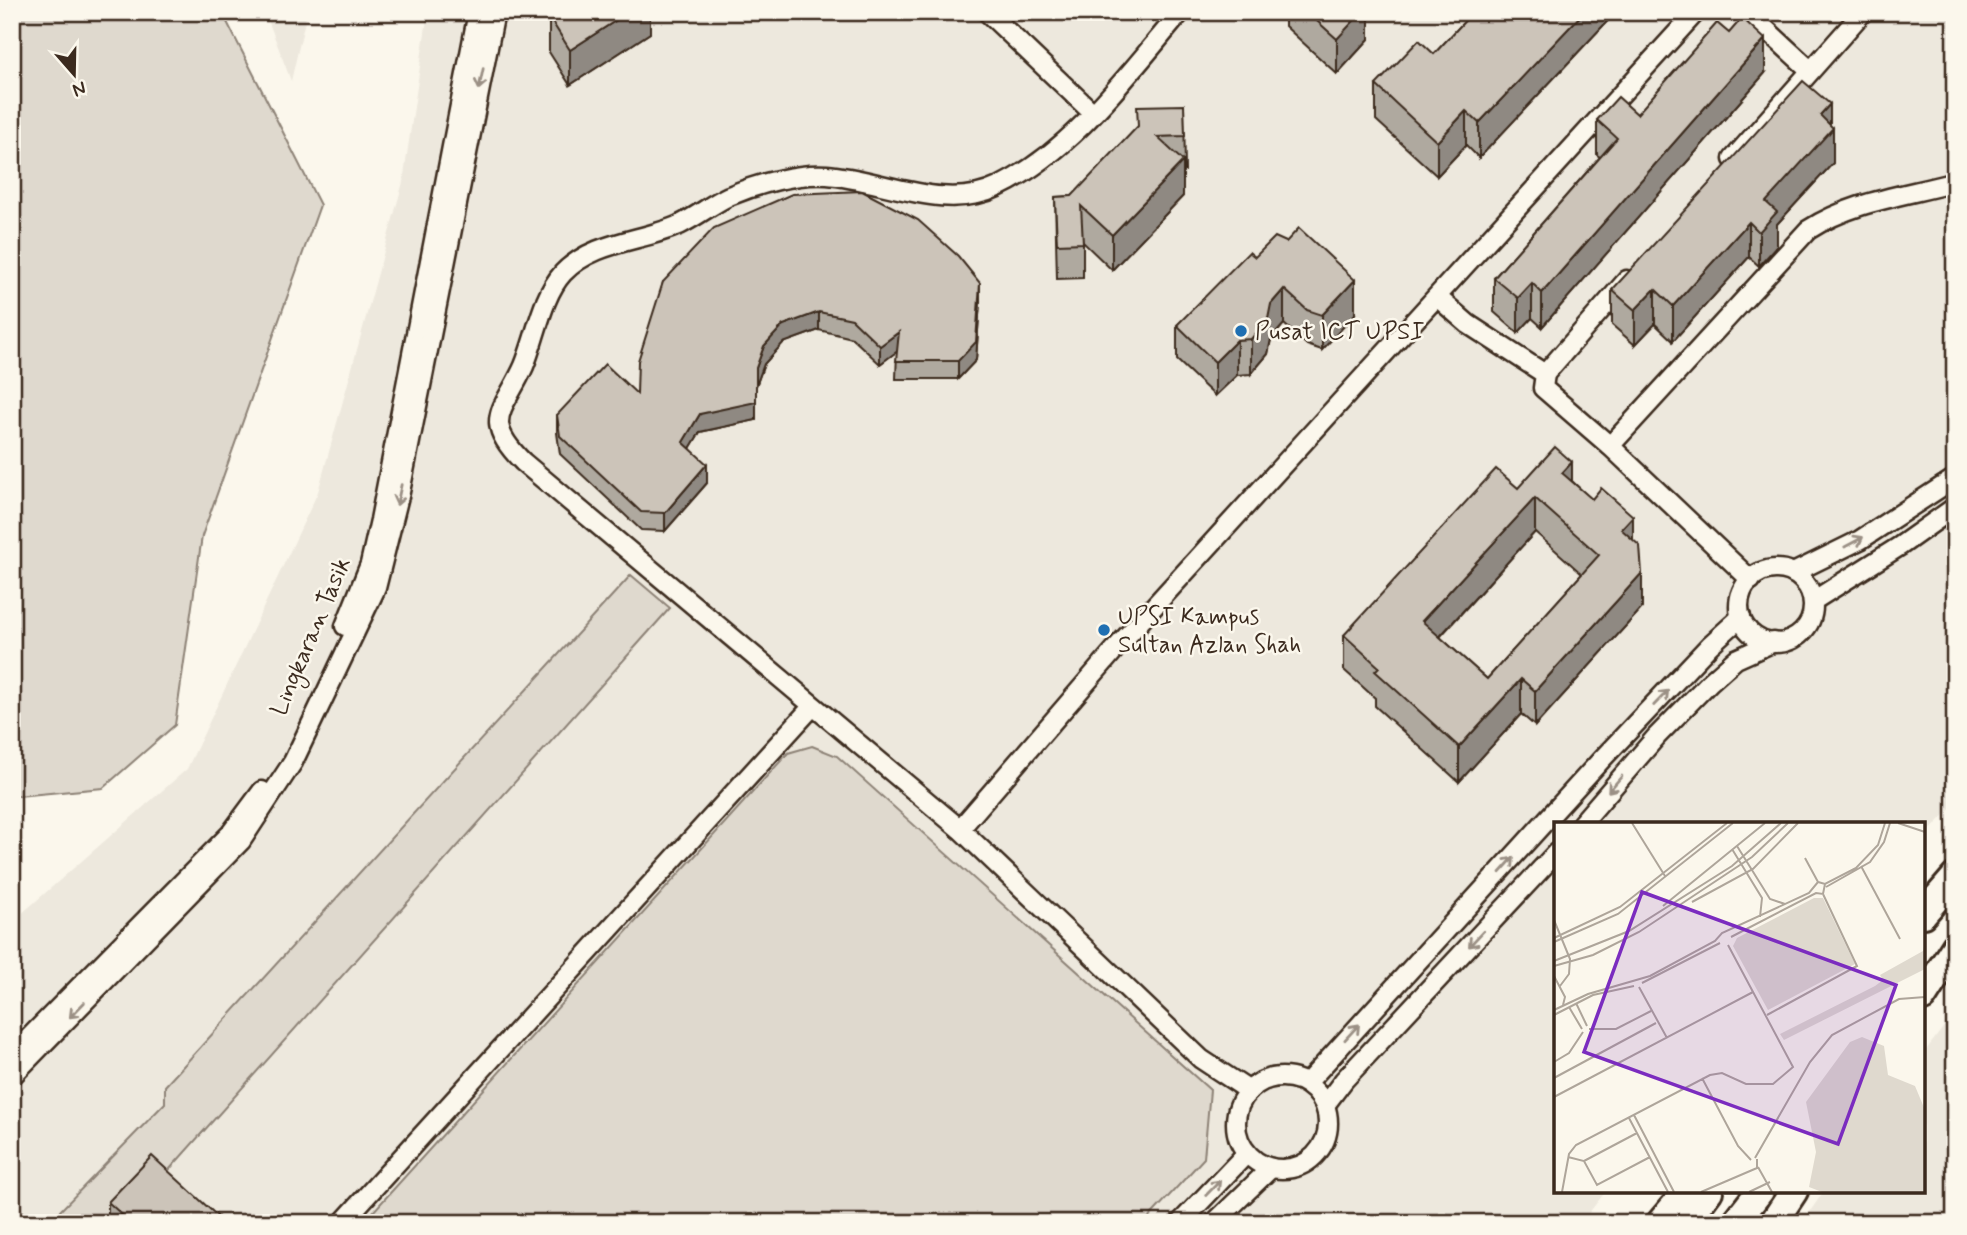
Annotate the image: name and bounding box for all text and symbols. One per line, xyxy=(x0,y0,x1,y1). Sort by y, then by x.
north arrow xyxy=(38,38,108,108)
one-way arrow xyxy=(474,67,488,90)
text: N xyxy=(69,75,90,102)
place label: Pusat ICT UPSI xyxy=(1255,317,1424,348)
marker: Pusat ICT UPSI xyxy=(1233,323,1249,339)
one-way arrow xyxy=(392,483,406,506)
one-way arrow xyxy=(1844,535,1864,549)
street label: Lingkaran Tasik xyxy=(264,553,361,721)
place label: UPSI Kampus Sultan Azlan Shah xyxy=(1118,602,1302,661)
marker: UPSI Kampus Sultan Azlan Shah xyxy=(1096,622,1112,638)
one-way arrow xyxy=(1652,689,1669,706)
one-way arrow xyxy=(1607,775,1623,793)
inset map xyxy=(1554,822,1925,1193)
one-way arrow xyxy=(1498,857,1515,874)
one-way arrow xyxy=(1468,930,1485,947)
one-way arrow xyxy=(68,1001,85,1018)
one-way arrow xyxy=(1344,1023,1360,1041)
one-way arrow xyxy=(1205,1180,1222,1197)

